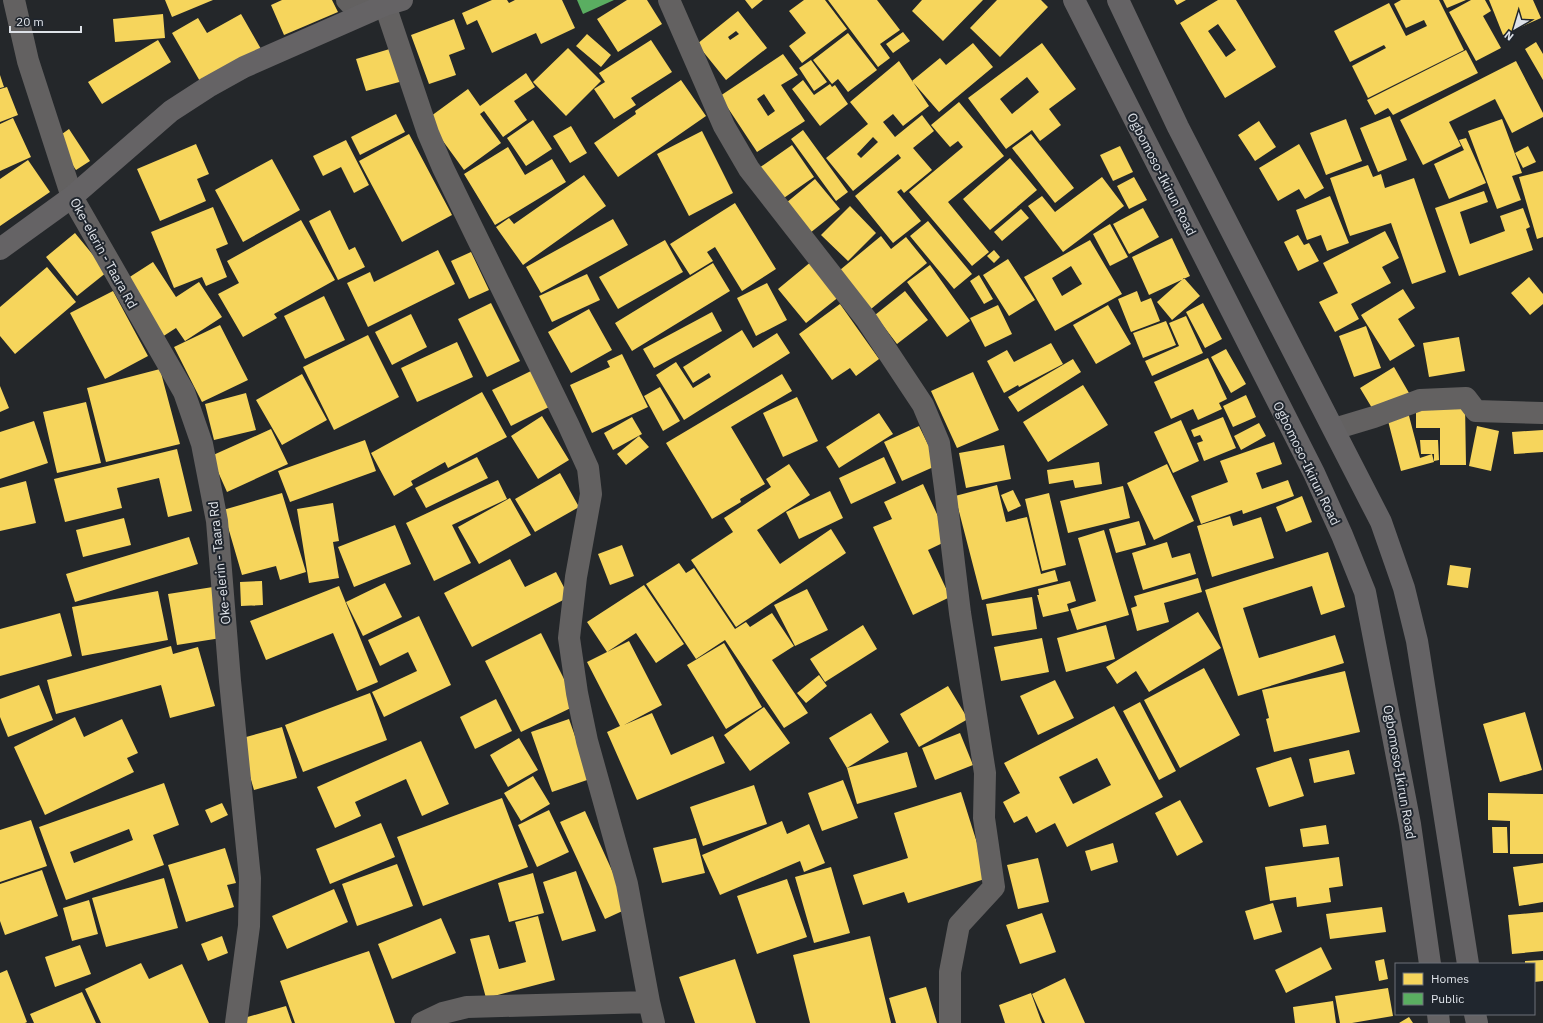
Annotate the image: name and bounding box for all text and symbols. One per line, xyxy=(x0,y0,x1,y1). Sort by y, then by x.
scale bar xyxy=(10,8,81,34)
north arrow xyxy=(1495,8,1535,48)
text: 20 m xyxy=(16,14,44,29)
text: N xyxy=(1501,28,1516,44)
street label: Ogbomoso-Ikirun Road xyxy=(1123,110,1200,239)
street label: Oke-elerin - Taara Rd xyxy=(66,195,141,311)
street label: Ogbomoso-Ikirun Road xyxy=(1269,398,1344,528)
street label: Oke-elerin - Taara Rd xyxy=(205,501,234,625)
street label: Ogbomoso-Ikirun Road xyxy=(1379,704,1420,840)
legend xyxy=(1395,963,1535,1015)
text: Homes xyxy=(1431,971,1469,986)
text: Public xyxy=(1431,991,1464,1006)

